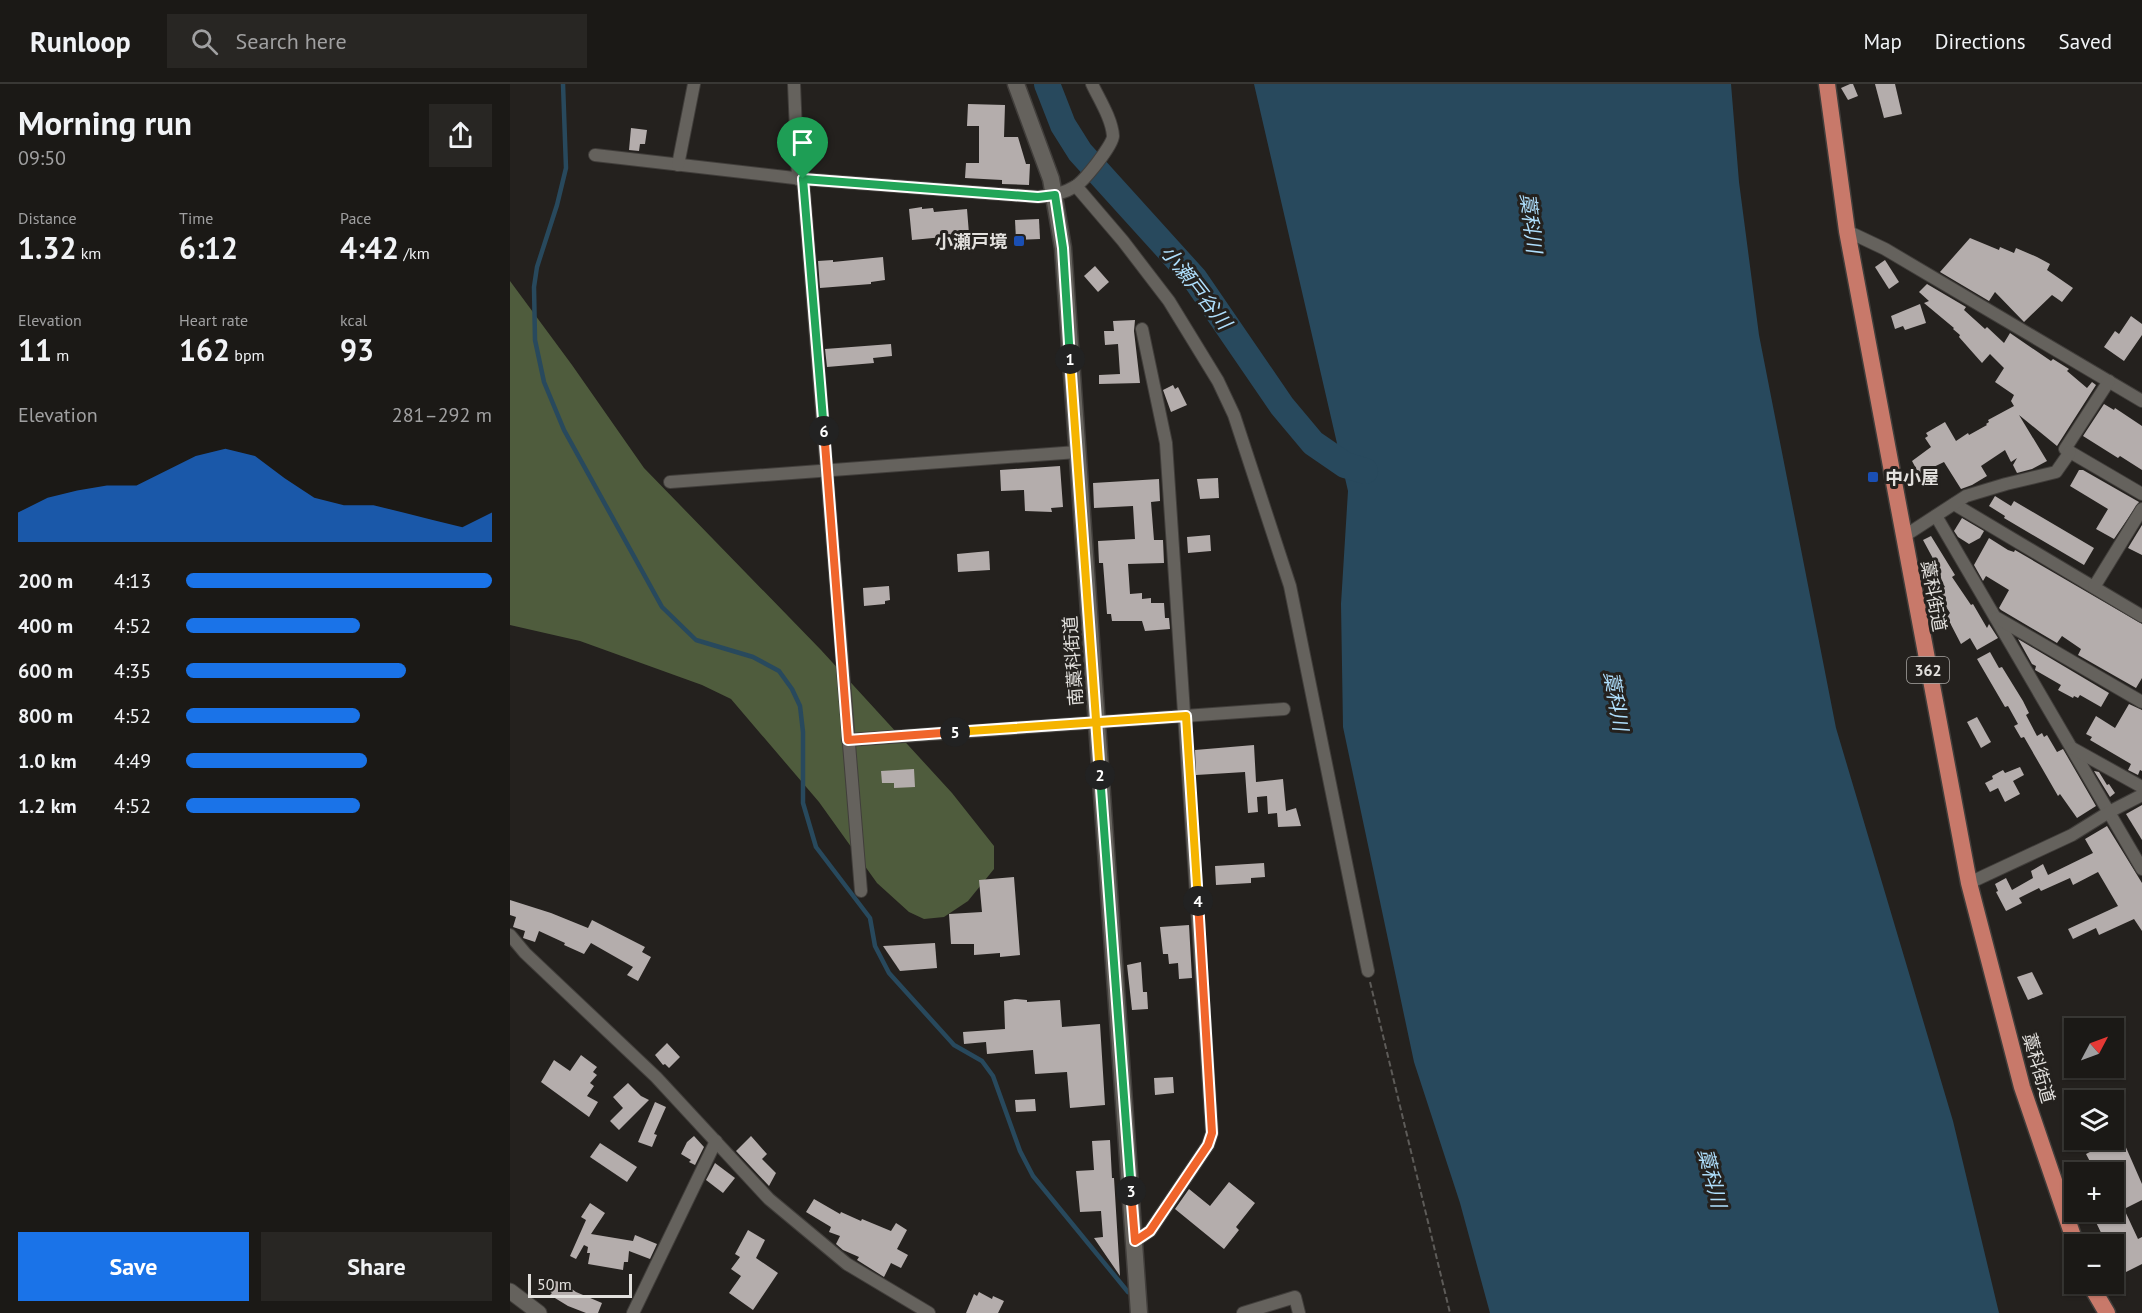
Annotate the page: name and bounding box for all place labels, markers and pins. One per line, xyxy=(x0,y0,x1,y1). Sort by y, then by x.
pin xyxy=(777,117,828,179)
place label: 小瀬戸境 xyxy=(935,230,1008,253)
marker: 小瀬戸境 xyxy=(1012,234,1026,248)
pin: 1 xyxy=(1055,344,1085,374)
pin: 6 xyxy=(809,416,839,446)
place label: 中小屋 xyxy=(1885,466,1939,489)
marker: 中小屋 xyxy=(1866,470,1880,484)
pin: 5 xyxy=(940,717,970,747)
pin: 2 xyxy=(1085,760,1115,790)
pin: 4 xyxy=(1183,886,1213,916)
pin: 3 xyxy=(1116,1176,1146,1206)

